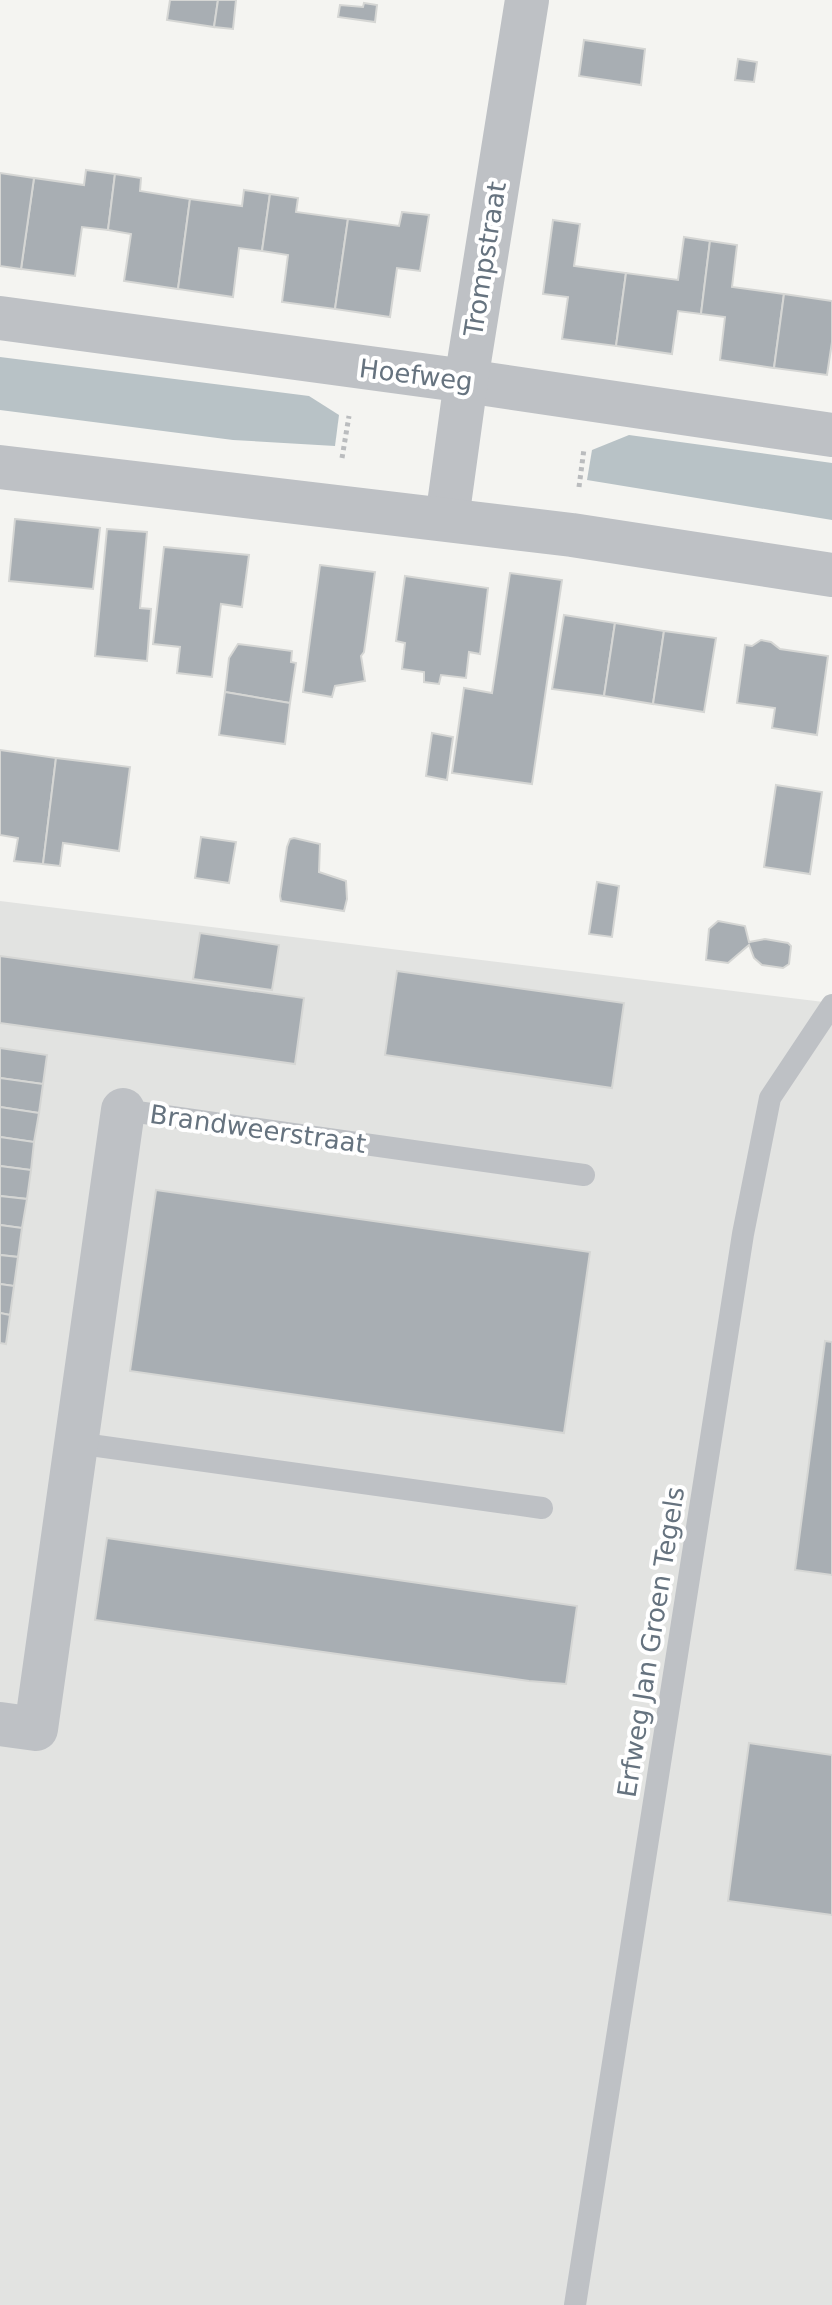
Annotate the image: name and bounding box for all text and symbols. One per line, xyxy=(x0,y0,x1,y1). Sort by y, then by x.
street label: Trompstraat xyxy=(458,179,512,340)
street label: Hoefweg xyxy=(358,353,474,397)
street label: Brandweerstraat xyxy=(148,1099,368,1159)
street label: Erfweg Jan Groen Tegels xyxy=(612,1485,690,1799)

